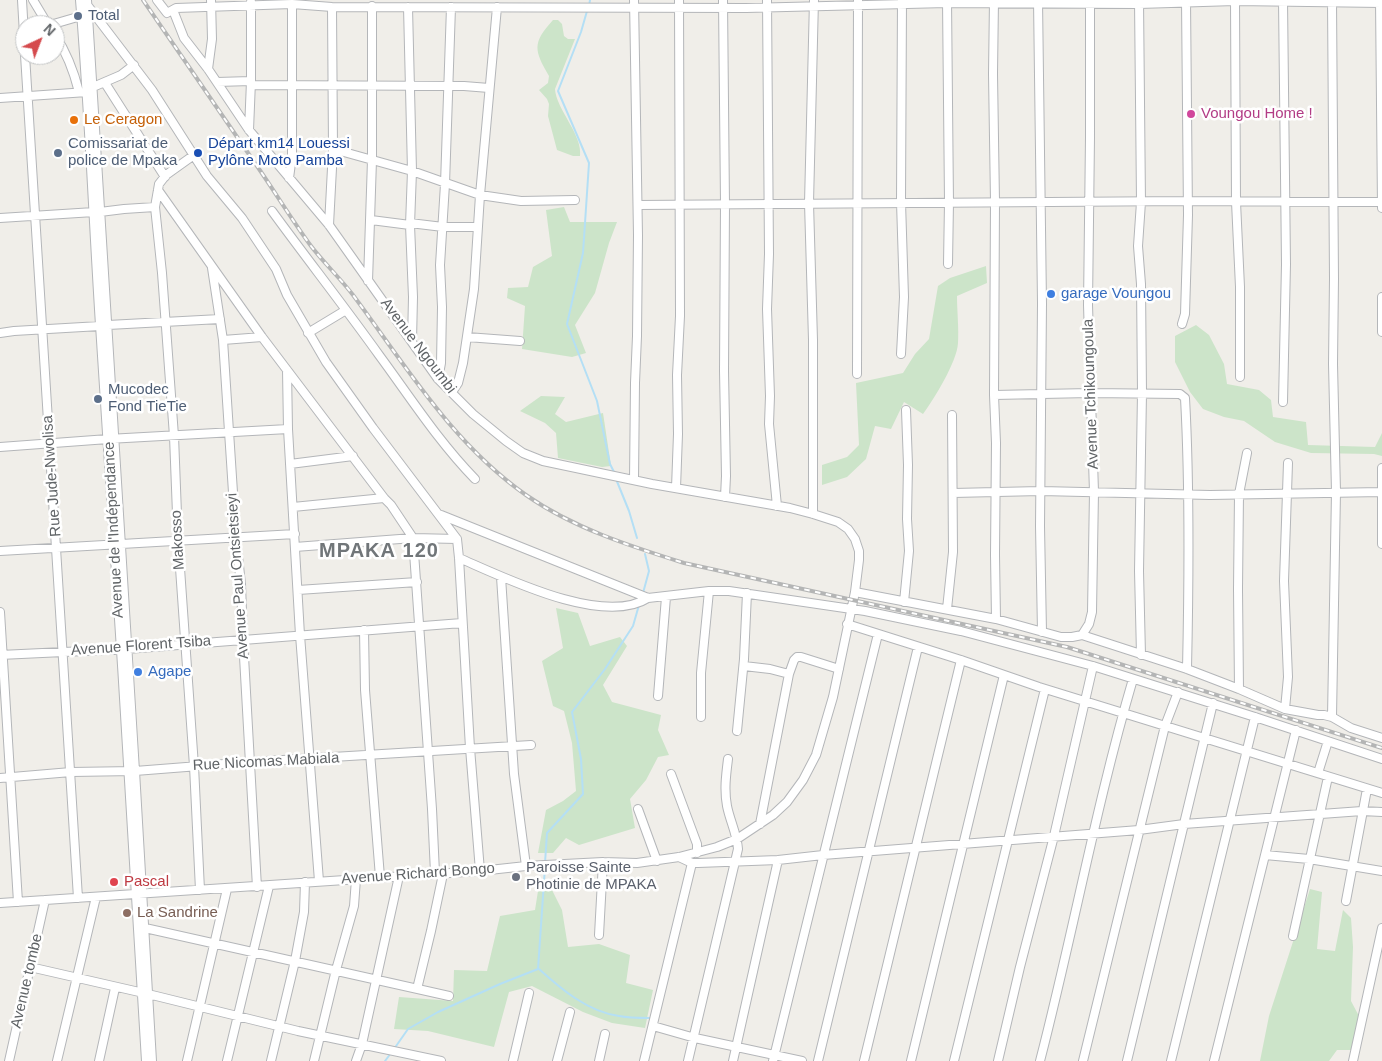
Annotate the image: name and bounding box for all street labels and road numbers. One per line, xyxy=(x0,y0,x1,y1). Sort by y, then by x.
street label: Avenue Ngoumbi xyxy=(376,295,460,397)
street label: Avenue Tchikoungoula xyxy=(1079,318,1103,470)
street label: Rue Jude-Nwolisa xyxy=(39,415,65,537)
street label: Avenue de l'Indépendance xyxy=(100,441,128,619)
street label: Avenue Paul Ontsietsieyi xyxy=(223,492,253,660)
street label: Makosso xyxy=(167,510,189,570)
street label: Avenue Florent Tsiba xyxy=(70,632,212,660)
street label: Rue Nicomas Mabiala xyxy=(192,749,340,775)
street label: Avenue Richard Bongo xyxy=(341,860,495,888)
street label: Avenue tombe xyxy=(7,932,47,1030)

